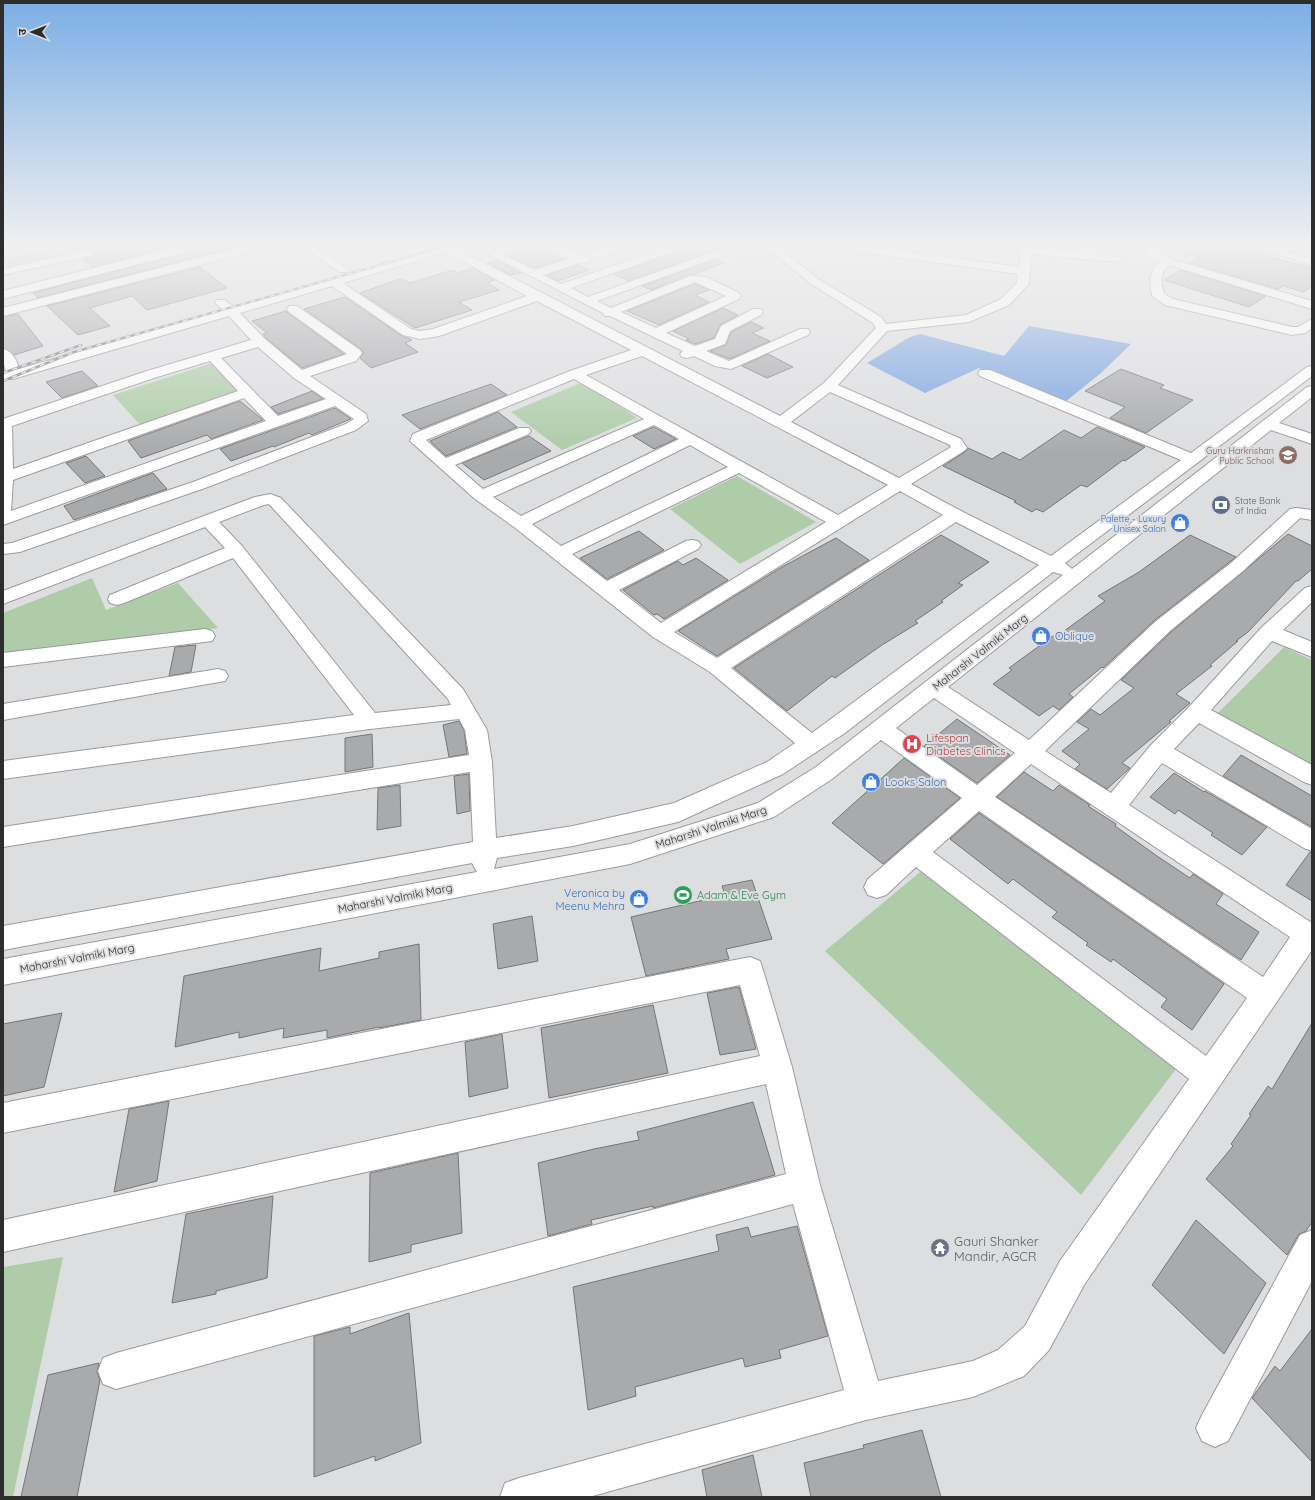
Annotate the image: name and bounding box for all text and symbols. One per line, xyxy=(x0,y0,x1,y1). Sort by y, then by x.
north arrow xyxy=(12,12,52,52)
text: उ xyxy=(15,28,29,35)
school or university icon: Guru Harkrishan Public School xyxy=(1277,444,1299,466)
place label: Guru Harkrishan Public School xyxy=(1206,445,1274,466)
bank icon: State Bank of India xyxy=(1210,494,1232,516)
place label: State Bank of India xyxy=(1235,495,1281,516)
shop icon: Palette - Luxury Unisex Salon xyxy=(1169,512,1191,534)
place label: Palette - Luxury Unisex Salon xyxy=(1101,513,1166,534)
street label: Maharshi Valmiki Marg xyxy=(930,611,1030,693)
shop icon: Oblique xyxy=(1030,625,1052,647)
place label: Oblique xyxy=(1055,629,1094,643)
place label: Lifespan Diabetes Clinics xyxy=(926,731,1006,758)
hospital icon: Lifespan Diabetes Clinics xyxy=(901,733,923,755)
shop icon: Looks Salon xyxy=(860,771,882,793)
place label: Looks Salon xyxy=(885,775,946,789)
street label: Maharshi Valmiki Marg xyxy=(653,802,769,852)
street label: Maharshi Valmiki Marg xyxy=(337,880,453,916)
sports icon: Adam & Eve Gym xyxy=(672,884,694,906)
place label: Veronica by Meenu Mehra xyxy=(556,886,625,913)
shop icon: Veronica by Meenu Mehra xyxy=(628,888,650,910)
place label: Adam & Eve Gym xyxy=(697,888,786,902)
street label: Maharshi Valmiki Marg xyxy=(19,940,135,976)
place label: Gauri Shanker Mandir, AGCR xyxy=(954,1233,1039,1264)
temple icon: Gauri Shanker Mandir, AGCR xyxy=(929,1237,951,1259)

